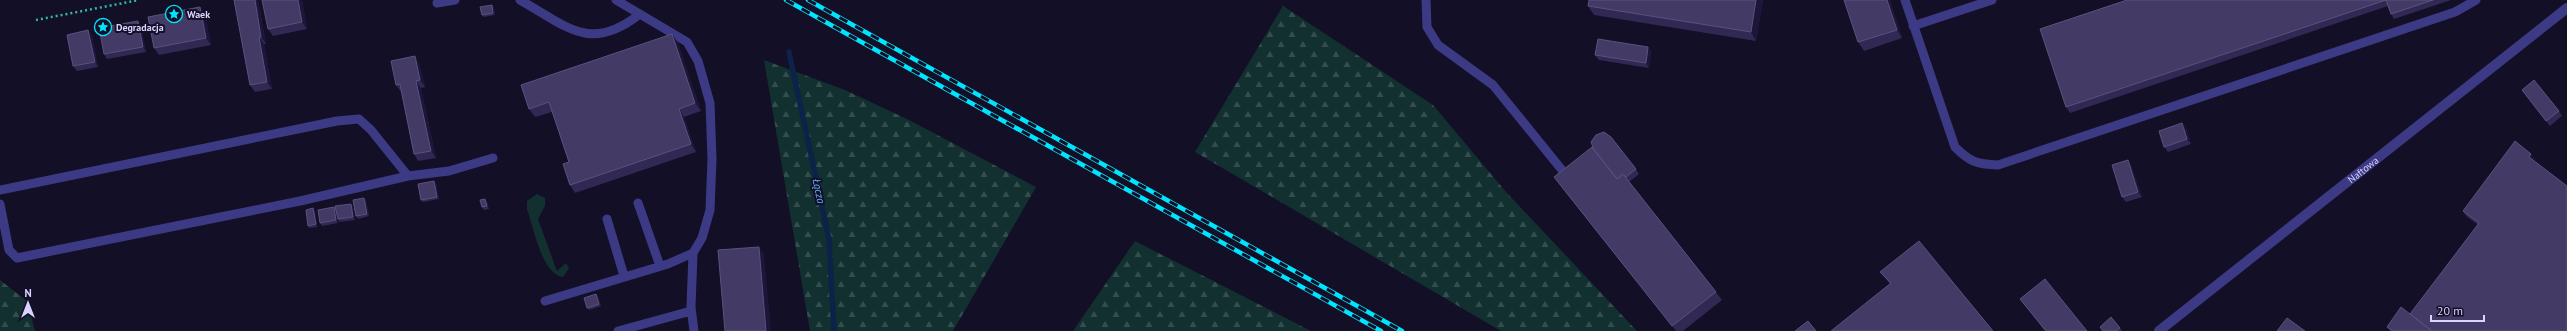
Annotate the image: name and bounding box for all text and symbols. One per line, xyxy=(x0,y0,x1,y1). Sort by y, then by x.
place icon: Waek xyxy=(164,4,184,24)
place label: Waek xyxy=(187,8,210,21)
place icon: Degradacja xyxy=(93,17,113,37)
place label: Degradacja xyxy=(116,21,164,34)
street label: Naftowa xyxy=(2345,153,2381,186)
water label: Łącza xyxy=(810,177,829,205)
north arrow xyxy=(8,283,48,323)
text: N xyxy=(24,286,32,300)
scale bar xyxy=(2431,297,2484,323)
text: 20 m xyxy=(2437,303,2463,318)

